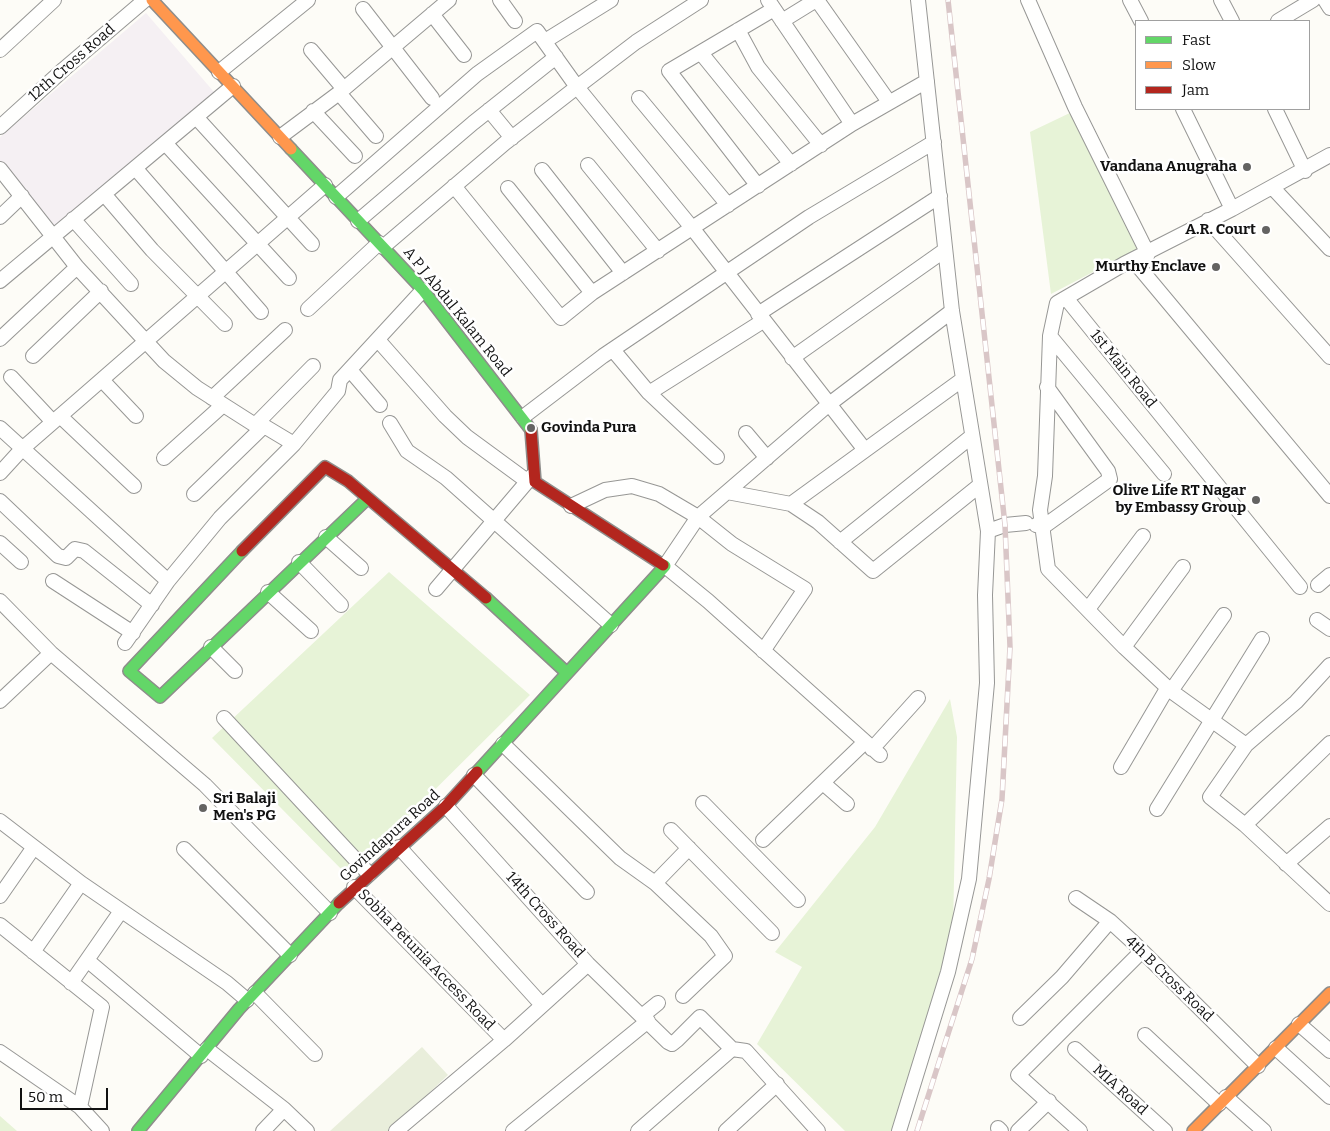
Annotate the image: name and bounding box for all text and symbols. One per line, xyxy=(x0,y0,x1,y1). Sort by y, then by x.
legend xyxy=(1135,20,1310,110)
street label: 12th Cross Road xyxy=(25,21,119,105)
text: Fast xyxy=(1182,31,1211,49)
text: Slow xyxy=(1182,56,1216,74)
text: Jam xyxy=(1182,81,1209,99)
place label: Vandana Anugraha xyxy=(1100,158,1237,176)
marker: Vandana Anugraha xyxy=(1241,161,1253,173)
place label: A.R. Court xyxy=(1185,221,1256,239)
marker: A.R. Court xyxy=(1260,224,1272,236)
street label: A P J Abdul Kalam Road xyxy=(399,244,515,380)
place label: Murthy Enclave xyxy=(1095,258,1206,276)
marker: Murthy Enclave xyxy=(1210,261,1222,273)
street label: 1st Main Road xyxy=(1086,326,1160,412)
place label: Govinda Pura xyxy=(541,419,636,437)
marker: Govinda Pura xyxy=(525,422,537,434)
place label: Olive Life RT Nagar by Embassy Group xyxy=(1112,482,1246,517)
marker: Olive Life RT Nagar by Embassy Group xyxy=(1250,494,1262,506)
street label: Govindapura Road xyxy=(336,786,444,886)
place label: Sri Balaji Men's PG xyxy=(213,790,276,825)
marker: Sri Balaji Men's PG xyxy=(197,802,209,814)
street label: 14th Cross Road xyxy=(502,868,588,962)
street label: Sobha Petunia Access Road xyxy=(354,886,498,1034)
street label: 4th B Cross Road xyxy=(1121,932,1217,1026)
street label: MIA Road xyxy=(1089,1061,1151,1119)
scale bar xyxy=(22,1078,110,1110)
text: 50 m xyxy=(28,1088,63,1106)

